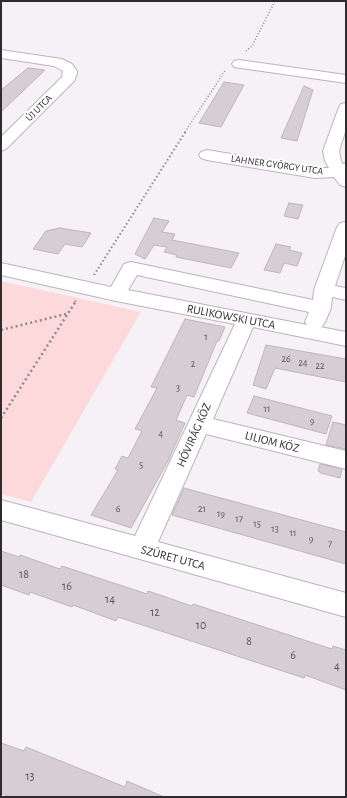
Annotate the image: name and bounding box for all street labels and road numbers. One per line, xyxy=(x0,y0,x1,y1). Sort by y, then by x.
street label: ÚJ UTCA xyxy=(23,92,55,124)
street label: LAHNER GYÖRGY UTCA xyxy=(230,153,324,177)
street label: RULIKOWSKI UTCA xyxy=(185,301,277,333)
street label: HÓVIRÁG KÖZ xyxy=(174,401,214,469)
street label: LILIOM KÖZ xyxy=(243,428,301,456)
street label: SZÜRET UTCA xyxy=(139,543,207,573)

